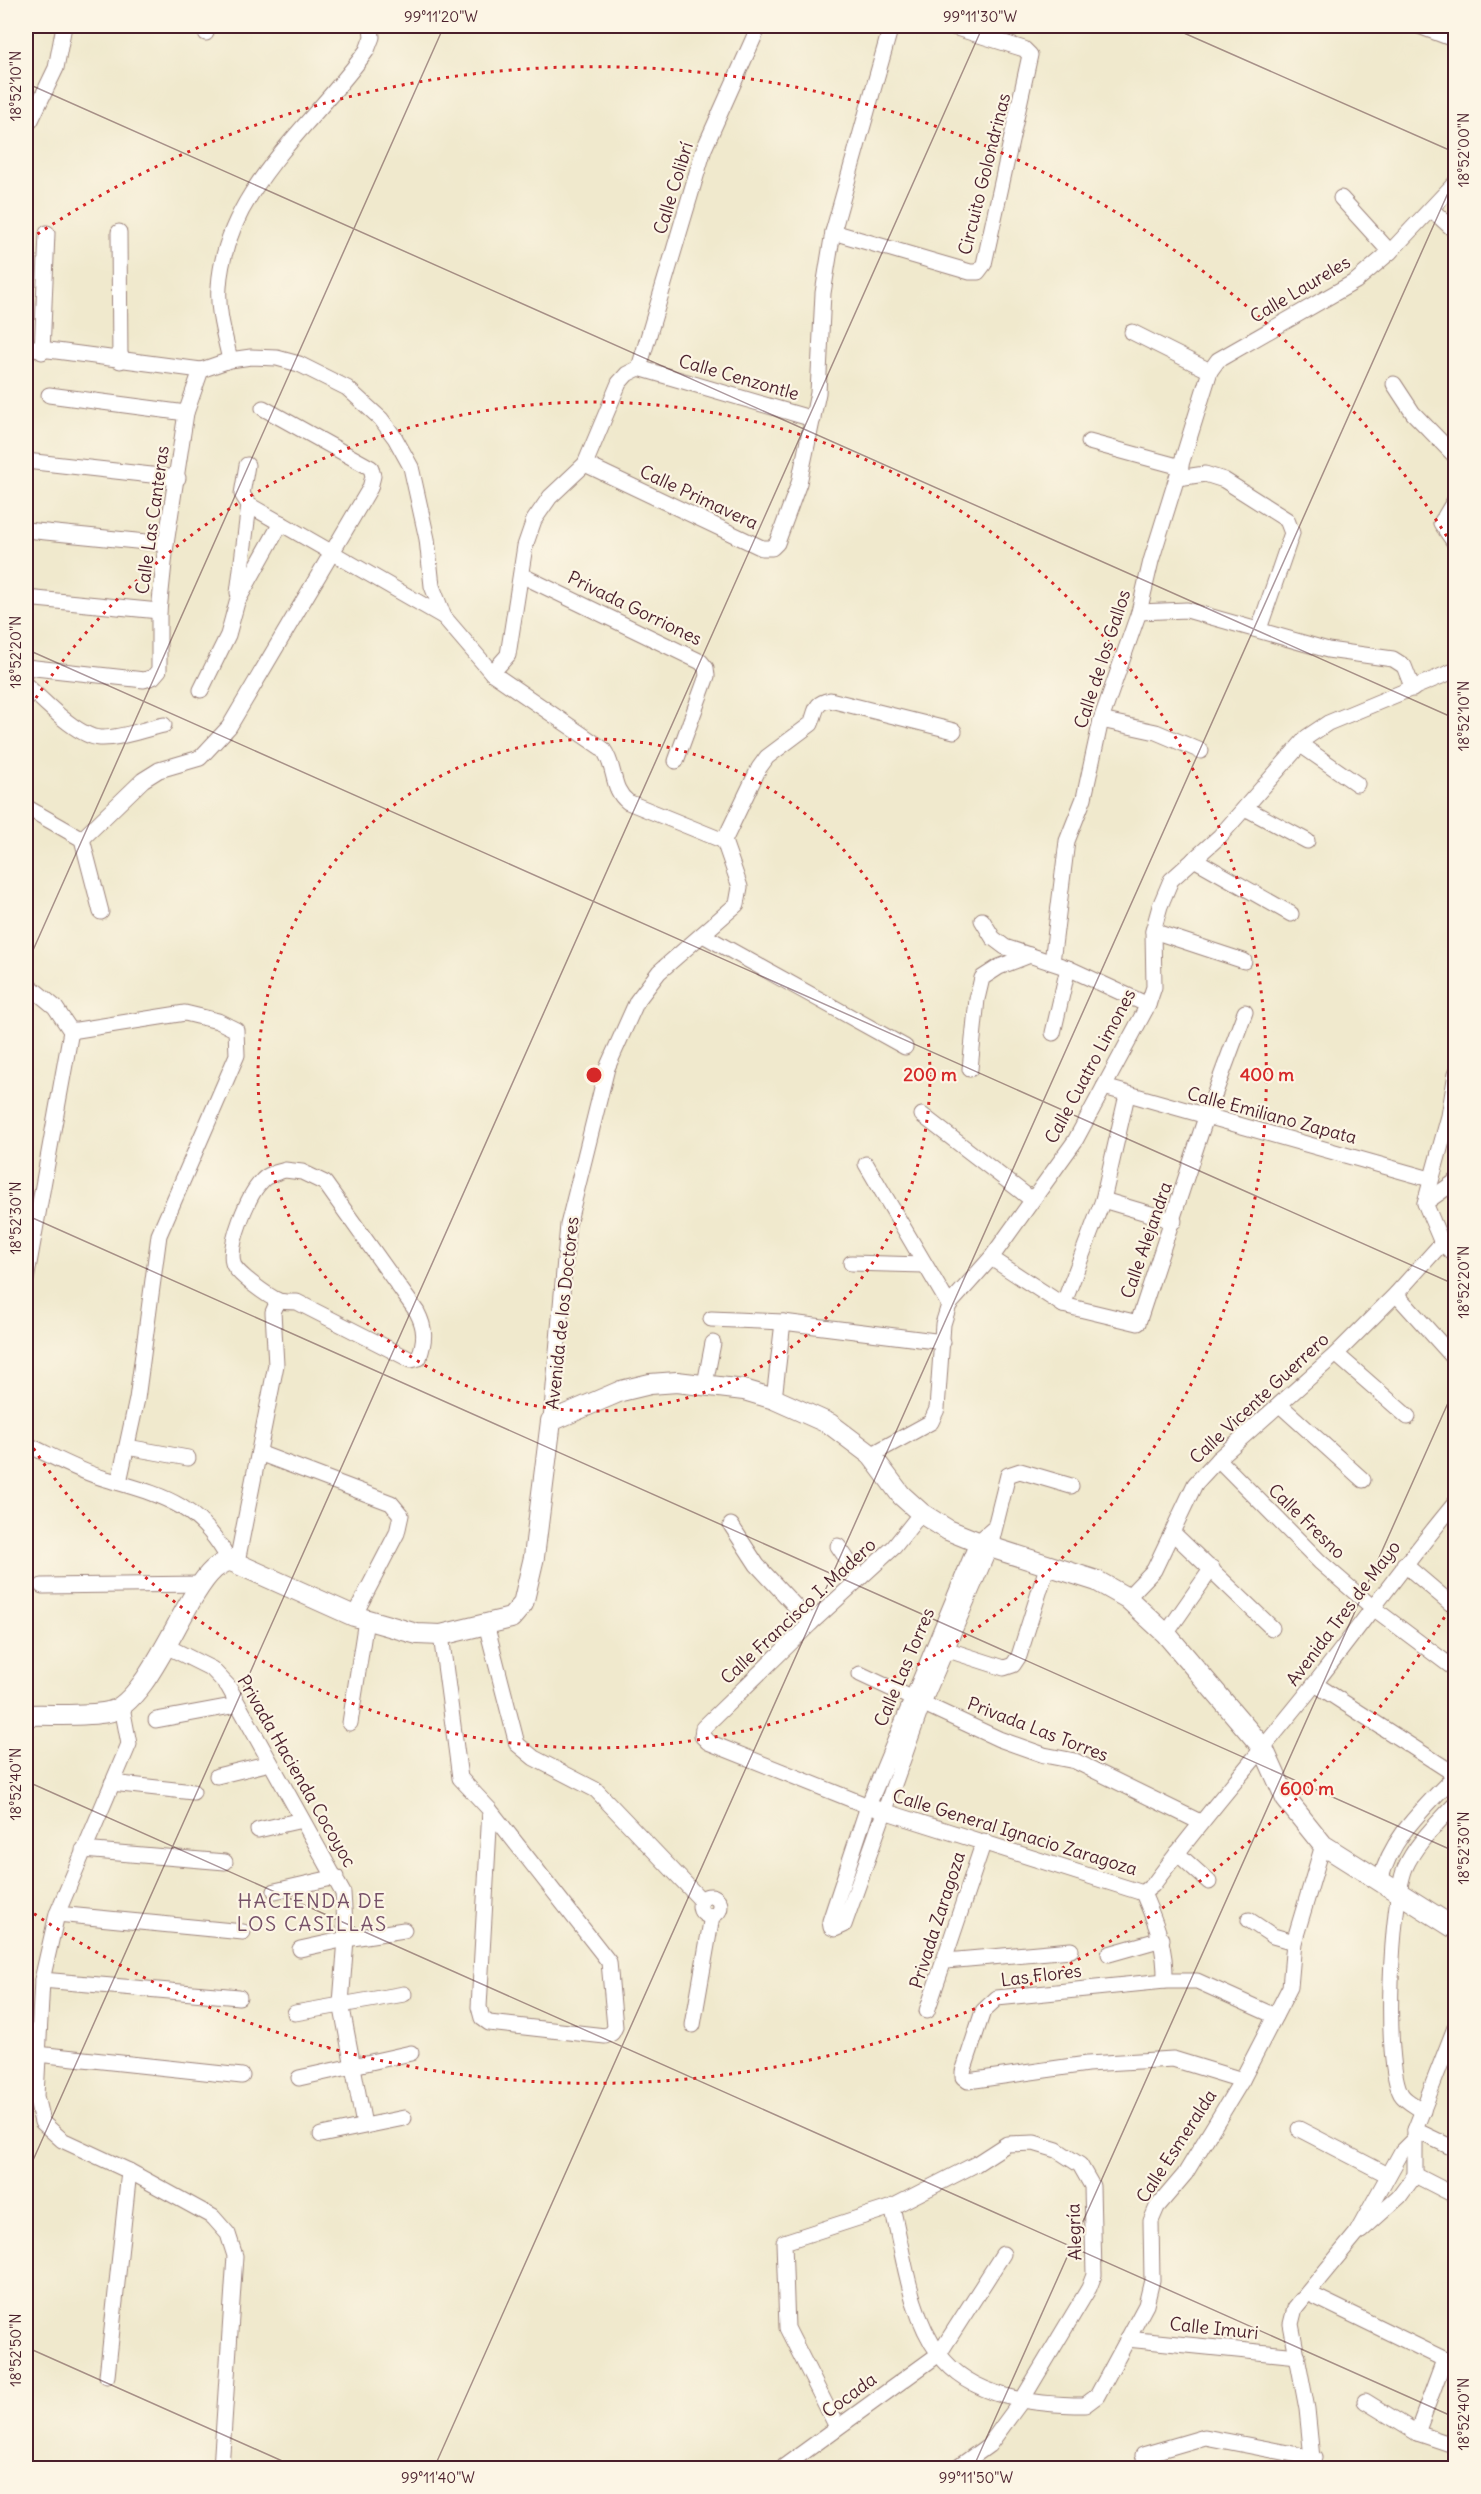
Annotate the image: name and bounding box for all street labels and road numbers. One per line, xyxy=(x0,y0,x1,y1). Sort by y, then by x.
street label: Circuito Golondrinas xyxy=(953,91,1015,257)
street label: Calle Colibrí xyxy=(648,139,698,237)
street label: Calle Laureles xyxy=(1246,250,1354,328)
street label: Calle Cenzontle xyxy=(676,349,802,405)
street label: Calle Las Canteras xyxy=(130,444,174,596)
street label: Calle Primavera xyxy=(636,459,762,535)
street label: Privada Gorriones xyxy=(564,566,706,650)
street label: Calle de los Gallos xyxy=(1069,587,1135,731)
street label: Calle Cuatro Limones xyxy=(1039,985,1141,1147)
street label: Calle Emiliano Zapata xyxy=(1185,1081,1359,1149)
street label: Calle Alejandra xyxy=(1115,1179,1177,1301)
street label: Avenida de los Doctores xyxy=(540,1216,584,1410)
street label: Calle Vicente Guerrero xyxy=(1185,1327,1333,1469)
street label: Calle Fresno xyxy=(1264,1478,1350,1564)
street label: Calle Francisco I. Madero xyxy=(716,1533,880,1689)
street label: Avenida Tres de Mayo xyxy=(1281,1536,1405,1690)
street label: Calle Las Torres xyxy=(869,1604,939,1730)
street label: Privada Hacienda Cocoyoc xyxy=(232,1671,362,1871)
street label: Privada Las Torres xyxy=(964,1692,1112,1766)
street label: Calle General Ignacio Zaragoza xyxy=(890,1784,1140,1880)
street label: Privada Zaragoza xyxy=(904,1849,970,1991)
street label: Las Flores xyxy=(999,1959,1083,1991)
street label: Calle Esmeralda xyxy=(1131,2085,1221,2207)
street label: Alegría xyxy=(1062,2203,1086,2261)
street label: Calle Imuri xyxy=(1168,2312,1260,2344)
street label: Cocada xyxy=(817,2368,881,2422)

